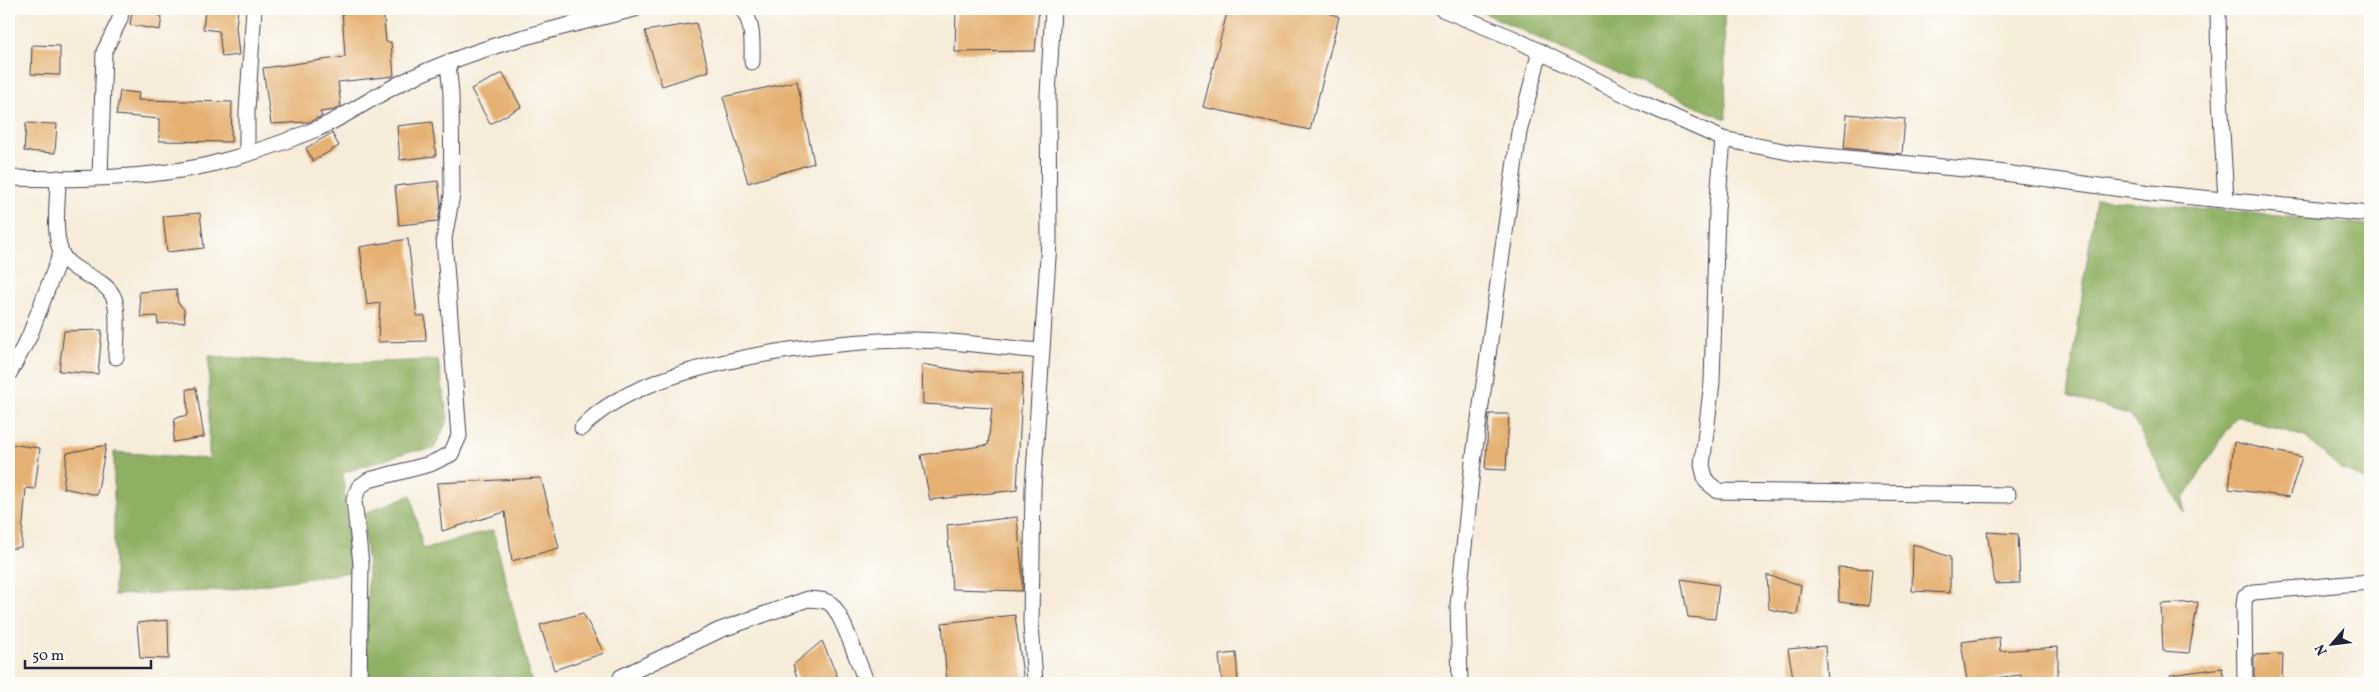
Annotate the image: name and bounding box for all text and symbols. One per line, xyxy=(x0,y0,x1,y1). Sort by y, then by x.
north arrow xyxy=(2306,620,2356,670)
scale bar xyxy=(25,637,151,669)
text: N xyxy=(2311,640,2333,658)
text: 50 m xyxy=(32,646,64,667)

